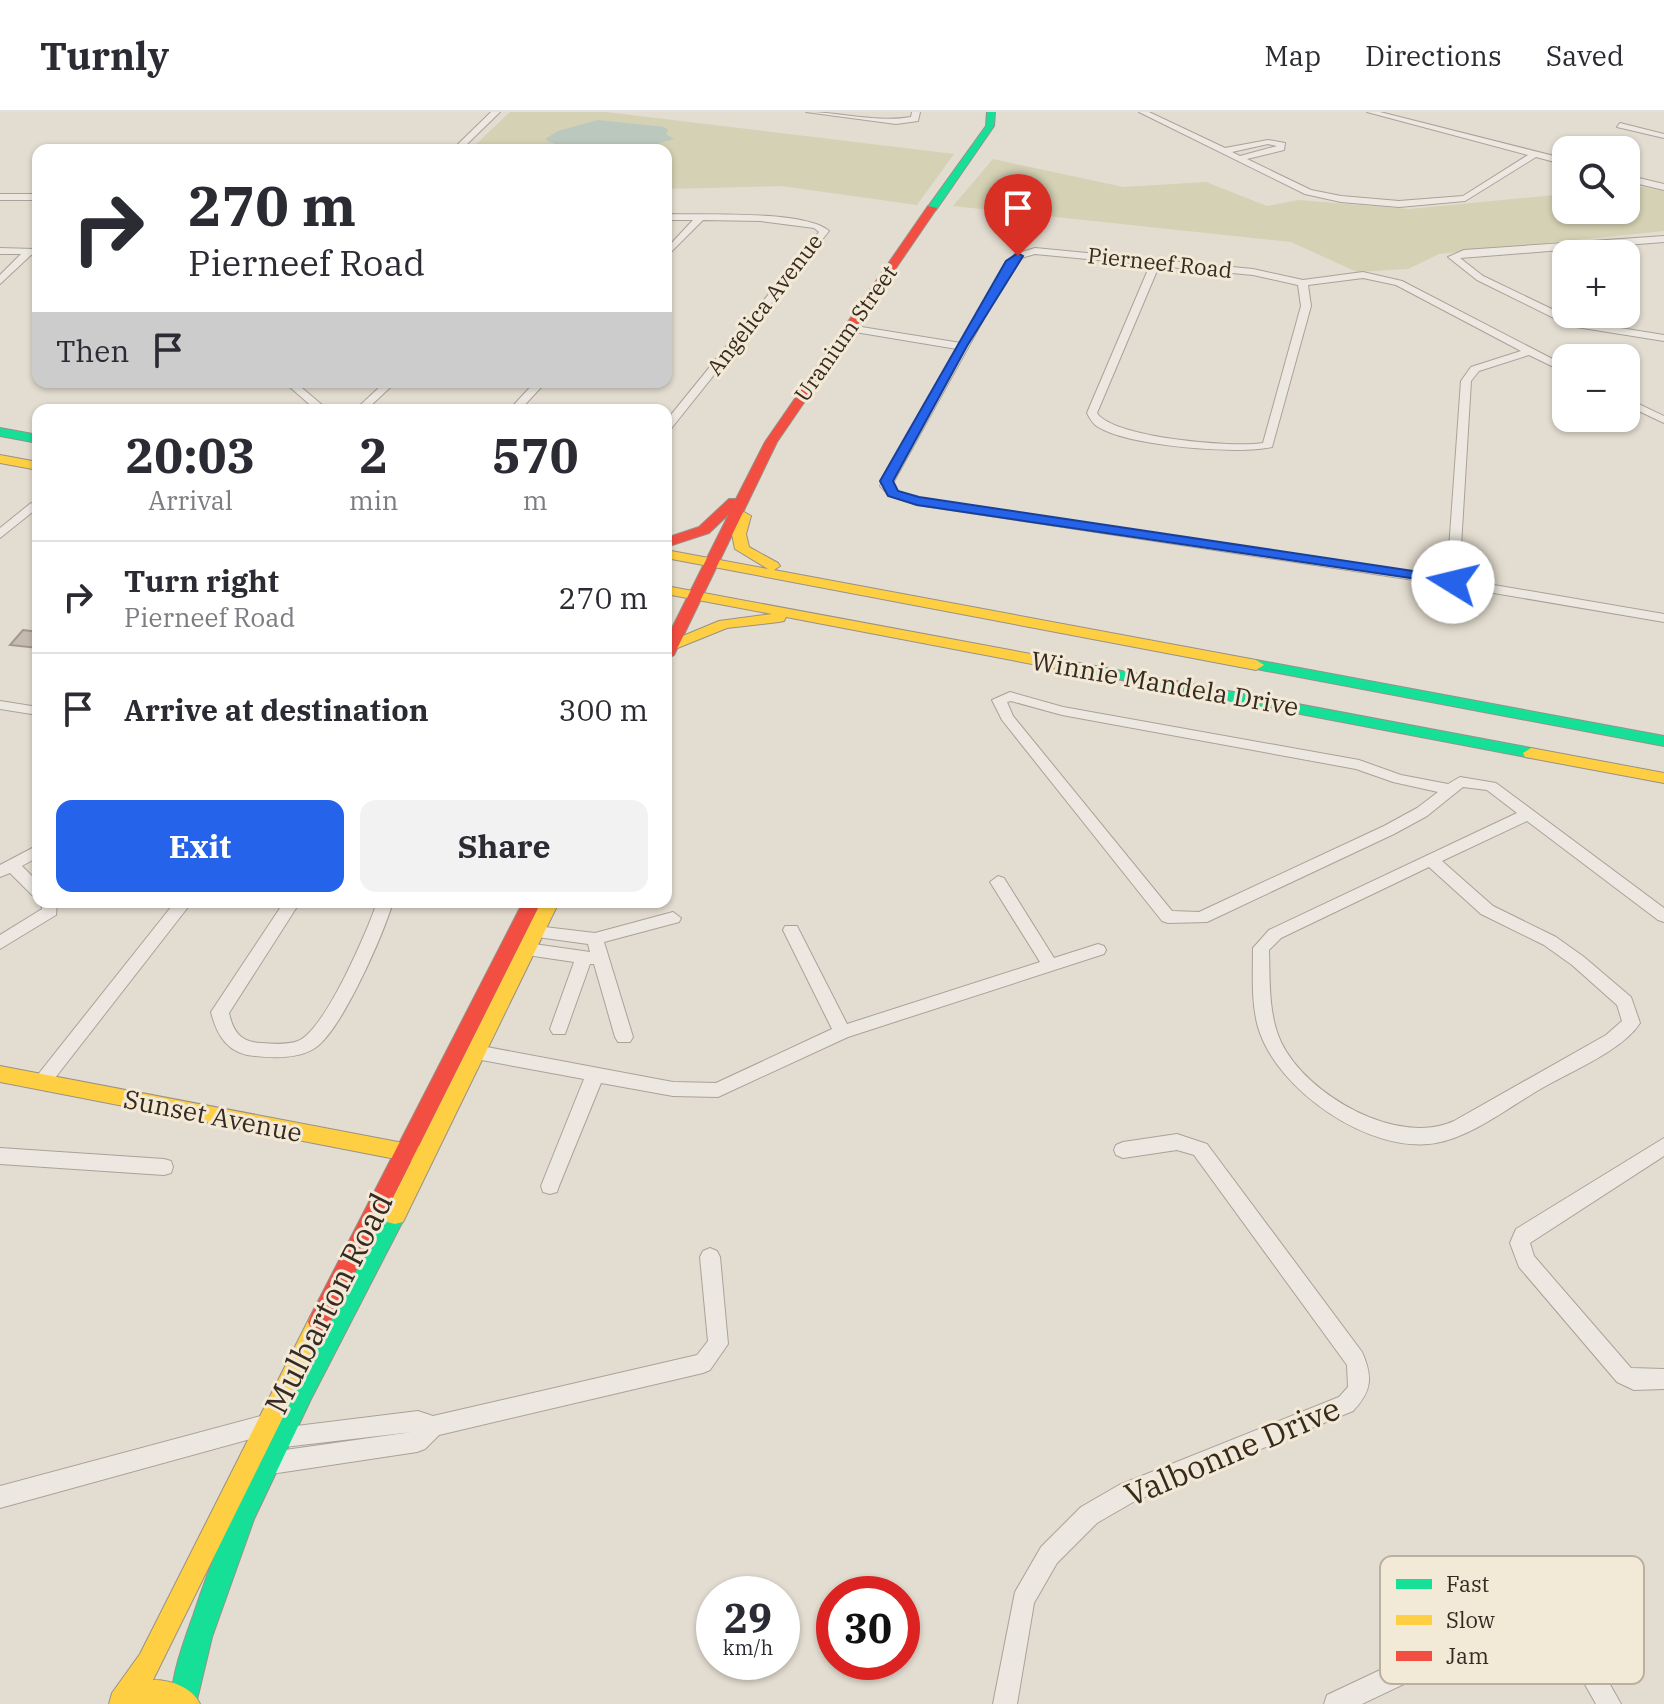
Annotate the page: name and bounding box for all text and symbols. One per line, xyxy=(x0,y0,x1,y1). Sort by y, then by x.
text: Turnly xyxy=(40,31,169,80)
text: Map xyxy=(1264,37,1321,74)
text: Directions xyxy=(1365,37,1502,74)
text: Saved xyxy=(1546,37,1624,74)
map controls xyxy=(1552,136,1640,432)
button: search xyxy=(1552,136,1640,224)
text: 270 m xyxy=(188,169,356,241)
pin xyxy=(984,174,1052,256)
icon: right xyxy=(56,176,160,280)
icon: arrive xyxy=(996,186,1040,230)
street label: Angelica Avenue xyxy=(700,227,828,381)
text: Pierneef Road xyxy=(188,239,425,286)
street label: Pierneef Road xyxy=(1086,240,1234,284)
button: + xyxy=(1552,240,1640,328)
street label: Uranium Street xyxy=(787,259,903,407)
icon: arrive xyxy=(146,328,190,372)
text: Then xyxy=(56,331,130,370)
button: − xyxy=(1552,344,1640,432)
text: 20:03 xyxy=(126,424,255,486)
text: 2 xyxy=(359,424,388,486)
text: 570 xyxy=(492,424,578,486)
text: Arrival xyxy=(148,483,233,517)
text: min xyxy=(349,483,398,517)
text: m xyxy=(523,483,548,517)
position arrow xyxy=(1411,540,1495,624)
text: Turn right xyxy=(124,561,279,600)
icon: right xyxy=(56,575,100,619)
text: 270 m xyxy=(558,578,648,617)
text: Pierneef Road xyxy=(124,600,295,634)
street label: Winnie Mandela Drive xyxy=(1028,643,1302,723)
icon: arrive xyxy=(56,687,100,731)
text: Arrive at destination xyxy=(124,690,429,729)
text: 300 m xyxy=(558,690,648,729)
button: Exit xyxy=(56,800,344,892)
button: Share xyxy=(360,800,648,892)
street label: Sunset Avenue xyxy=(121,1081,305,1149)
street label: Mulbarton Road xyxy=(254,1186,402,1420)
street label: Valbonne Drive xyxy=(1118,1387,1346,1515)
legend xyxy=(1380,1556,1644,1684)
text: Fast xyxy=(1446,1569,1489,1598)
speed limit sign: 30 xyxy=(816,1576,920,1680)
text: 29 xyxy=(724,1592,772,1644)
text: Slow xyxy=(1446,1605,1495,1634)
text: km/h xyxy=(723,1634,773,1661)
text: Jam xyxy=(1446,1641,1489,1670)

